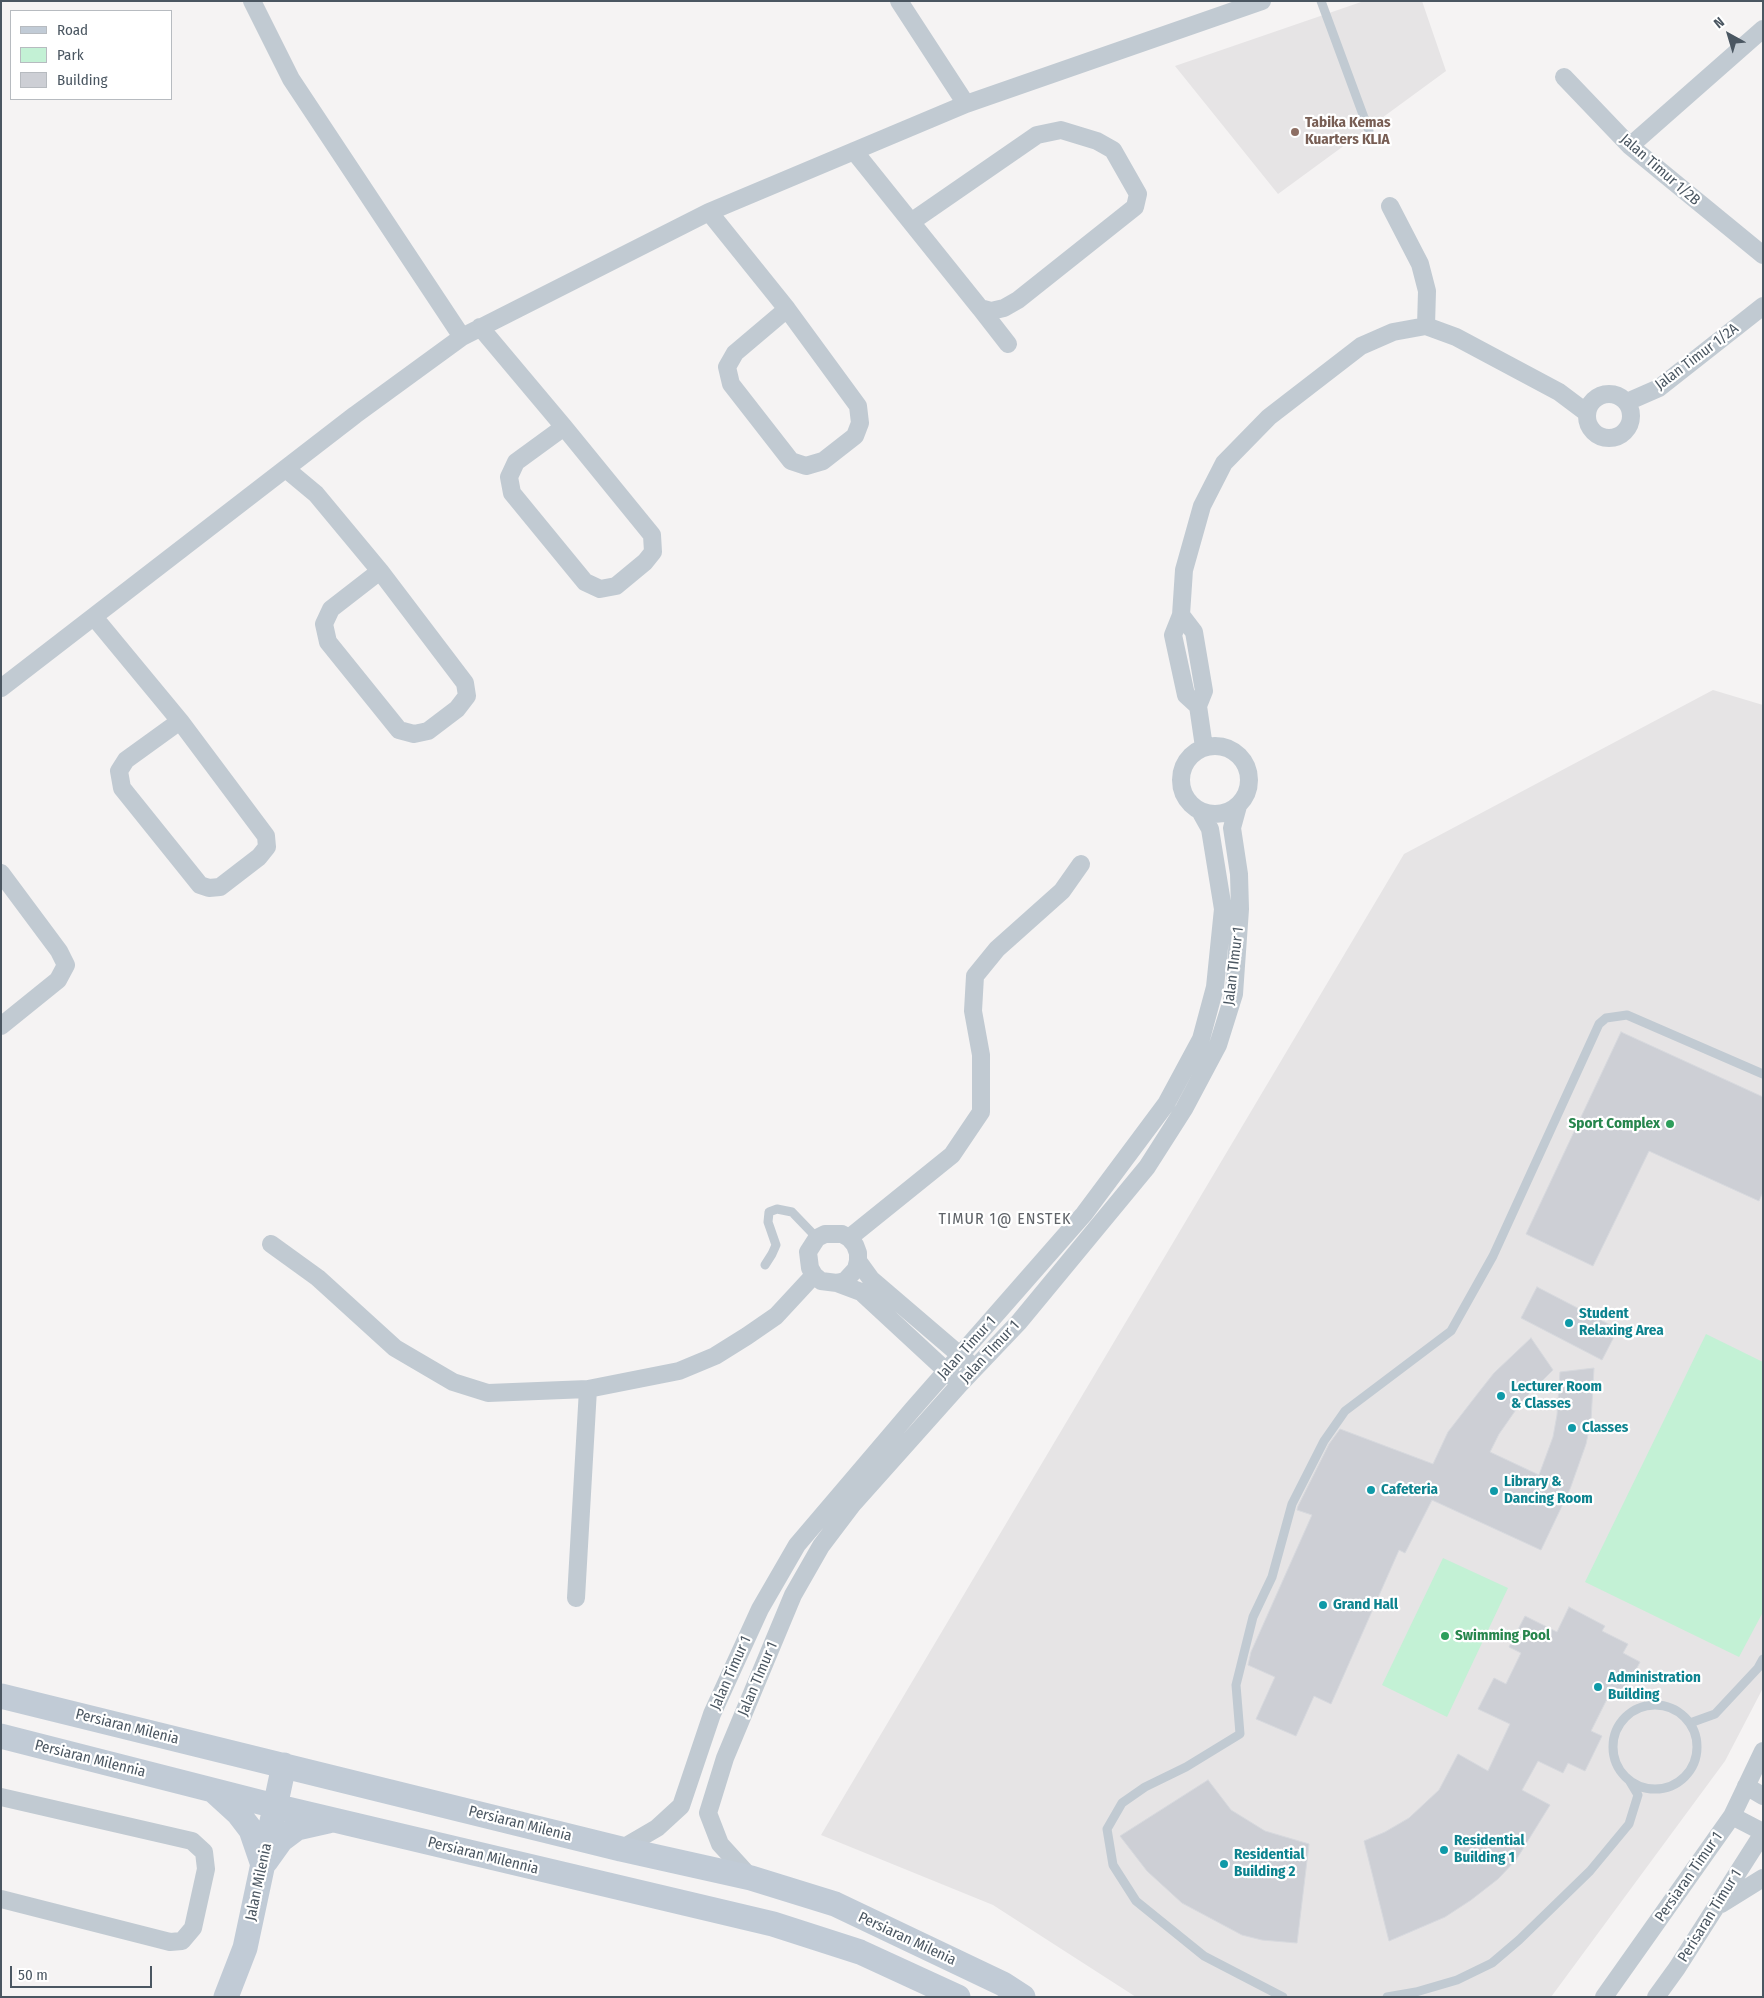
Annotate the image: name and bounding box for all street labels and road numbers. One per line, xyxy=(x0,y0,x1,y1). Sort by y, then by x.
street label: Jalan Timur 1/2B xyxy=(1616,130,1704,210)
street label: Jalan Timur 1/2A xyxy=(1652,320,1742,394)
street label: Jalan TImur 1 xyxy=(1220,926,1248,1006)
street label: Jalan Timur 1 xyxy=(934,1313,1000,1383)
street label: Jalan TImur 1 xyxy=(957,1317,1023,1387)
street label: Jalan Timur 1 xyxy=(707,1633,755,1713)
street label: Jalan TImur 1 xyxy=(734,1639,782,1719)
street label: Persiaran Milenia xyxy=(74,1705,180,1749)
street label: Persiaran Milennia xyxy=(33,1737,147,1781)
street label: Persiaran Milenia xyxy=(467,1802,573,1846)
street label: Persiaran Timur 1 xyxy=(1651,1829,1727,1925)
street label: Persiaran Milennia xyxy=(426,1834,540,1878)
street label: Jalan Milenia xyxy=(242,1842,276,1922)
street label: Perisaran Timur 1 xyxy=(1674,1866,1746,1966)
street label: Persiaran Milenia xyxy=(855,1909,959,1969)

